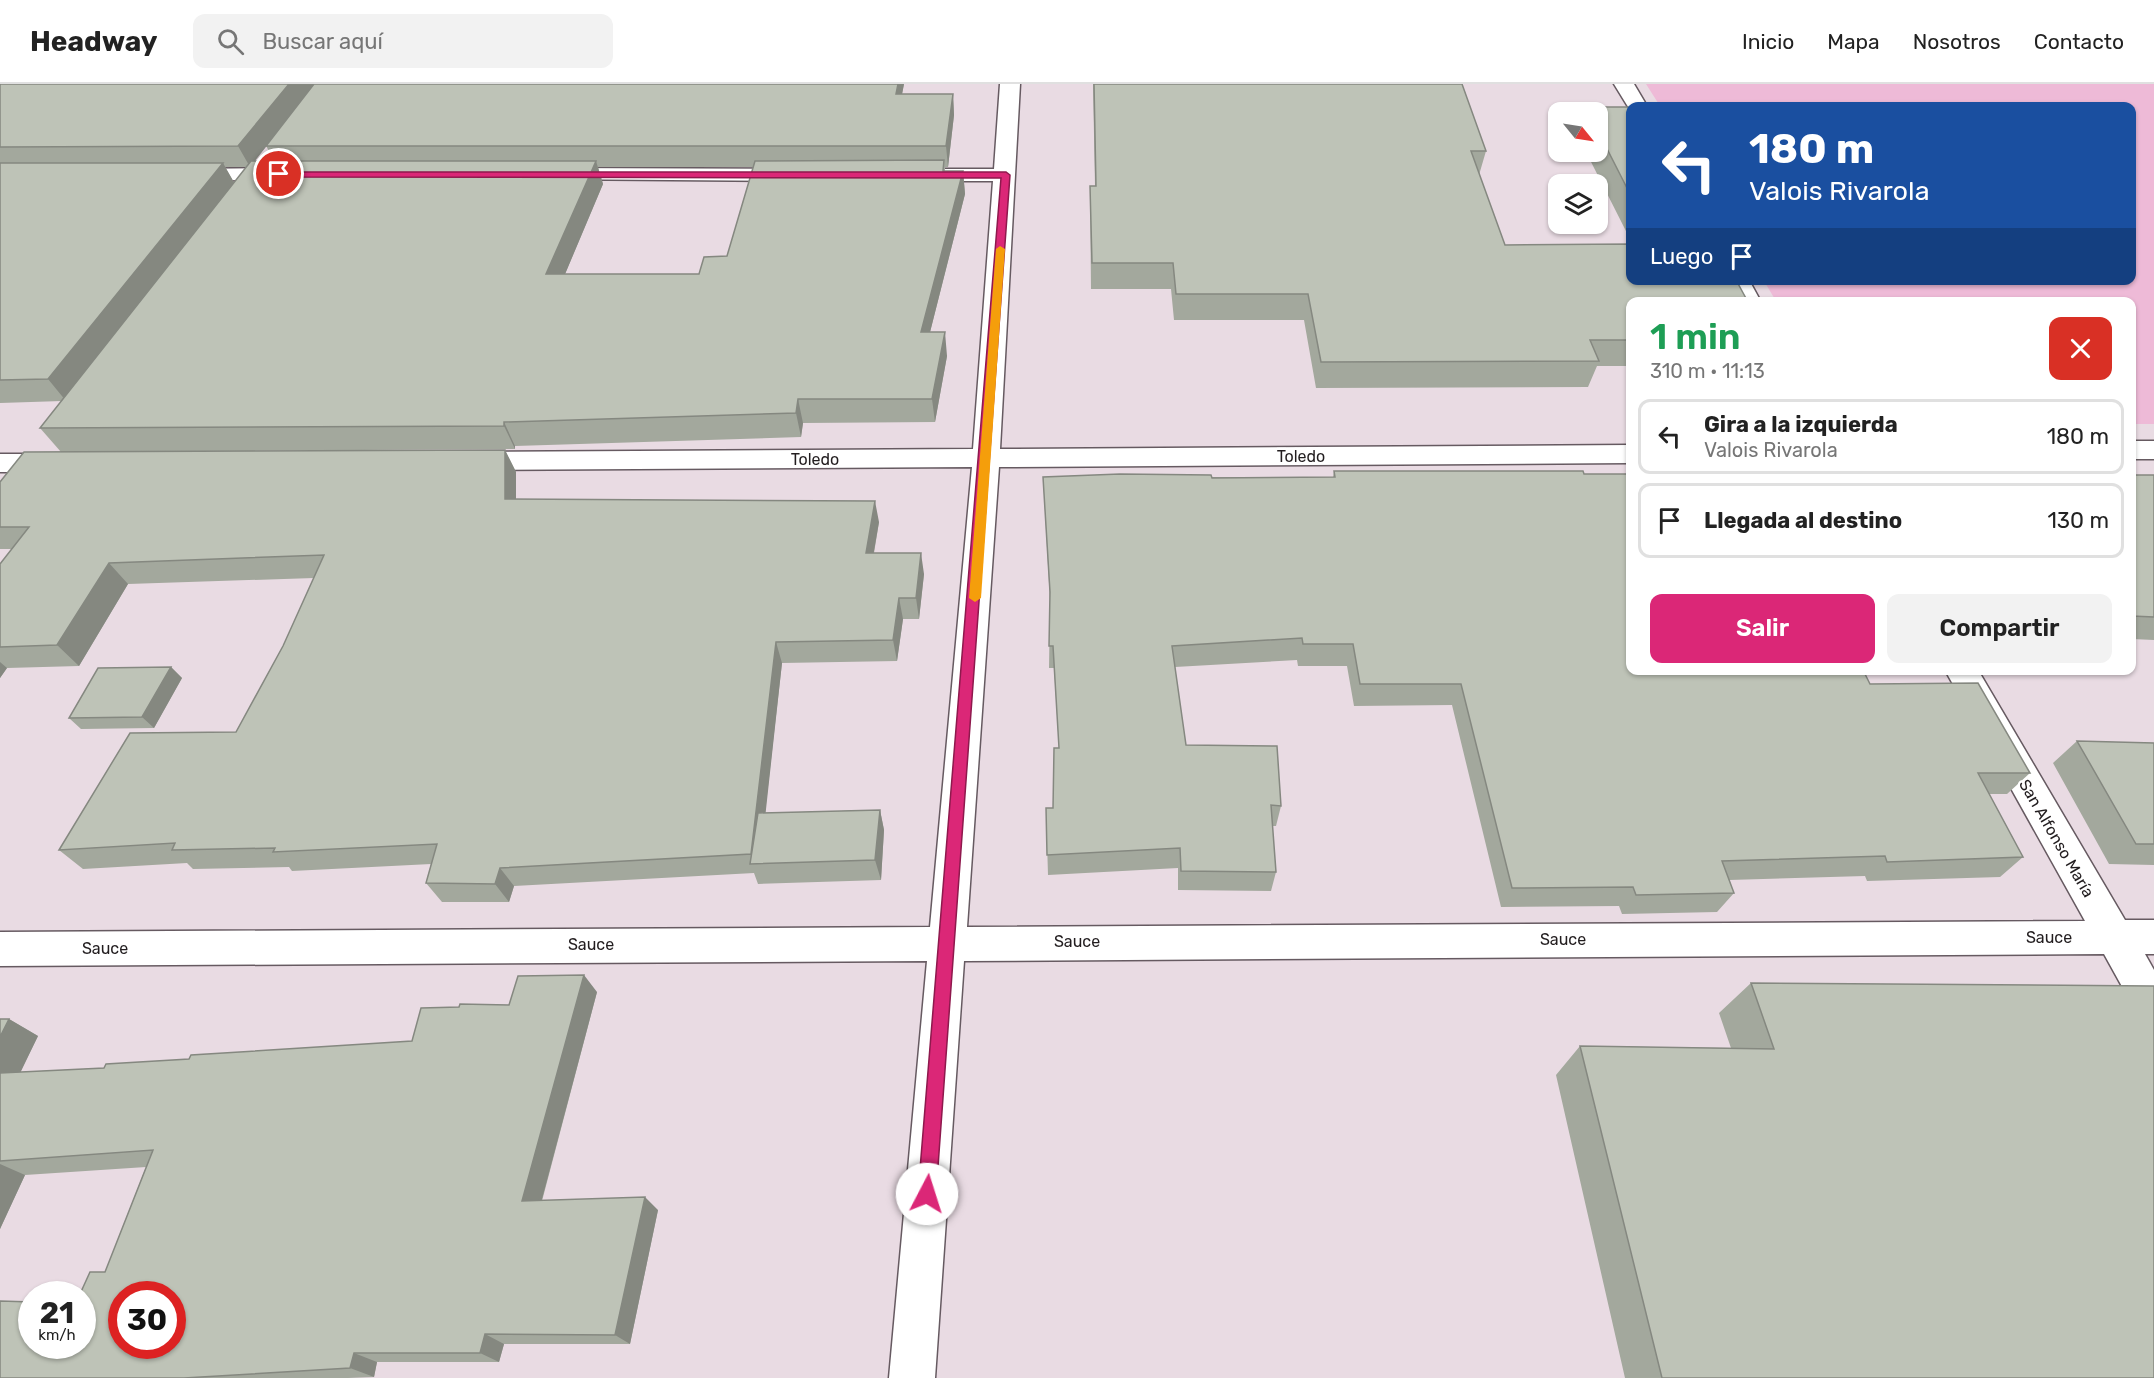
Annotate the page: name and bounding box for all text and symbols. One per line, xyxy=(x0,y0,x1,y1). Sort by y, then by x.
search box xyxy=(193,14,613,68)
text: Headway xyxy=(30,25,157,58)
icon: search xyxy=(214,25,247,58)
text: Buscar aquí xyxy=(262,28,383,55)
text: Inicio xyxy=(1742,29,1794,54)
text: Mapa xyxy=(1827,29,1880,54)
text: Nosotros xyxy=(1913,29,2001,54)
text: Contacto xyxy=(2034,29,2124,54)
north arrow xyxy=(1548,102,1608,162)
map controls xyxy=(1548,102,1608,234)
text: 180 m xyxy=(1749,124,1874,174)
icon: left xyxy=(1650,126,1728,204)
pin xyxy=(253,148,304,199)
icon: arrive xyxy=(262,157,295,190)
button: layers xyxy=(1548,174,1608,234)
text: Valois Rivarola xyxy=(1749,175,1930,207)
icon: arrive xyxy=(1725,240,1758,273)
text: Luego xyxy=(1650,243,1713,270)
text: 1 min xyxy=(1650,315,1741,358)
button: close xyxy=(2049,317,2112,380)
text: 310 m · 11:13 xyxy=(1650,359,1765,383)
text: Gira a la izquierda xyxy=(1704,411,1898,438)
icon: left xyxy=(1653,420,1686,453)
text: 180 m xyxy=(2047,423,2109,450)
text: Valois Rivarola xyxy=(1704,438,1838,462)
street label: Toledo xyxy=(1277,447,1325,466)
street label: Toledo xyxy=(791,450,839,469)
icon: arrive xyxy=(1653,504,1686,537)
text: Llegada al destino xyxy=(1704,507,1902,534)
text: 130 m xyxy=(2047,507,2109,534)
button: Salir xyxy=(1650,594,1875,663)
button: Compartir xyxy=(1887,594,2112,663)
street label: San Alfonso María xyxy=(2015,776,2098,901)
street label: Sauce xyxy=(2026,928,2072,947)
street label: Sauce xyxy=(1540,930,1586,949)
street label: Sauce xyxy=(1054,932,1100,951)
street label: Sauce xyxy=(568,935,614,954)
street label: Sauce xyxy=(82,939,128,958)
position arrow xyxy=(895,1162,959,1226)
speed limit sign: 30 xyxy=(108,1281,186,1359)
text: 21 xyxy=(40,1295,74,1331)
text: km/h xyxy=(38,1326,76,1344)

